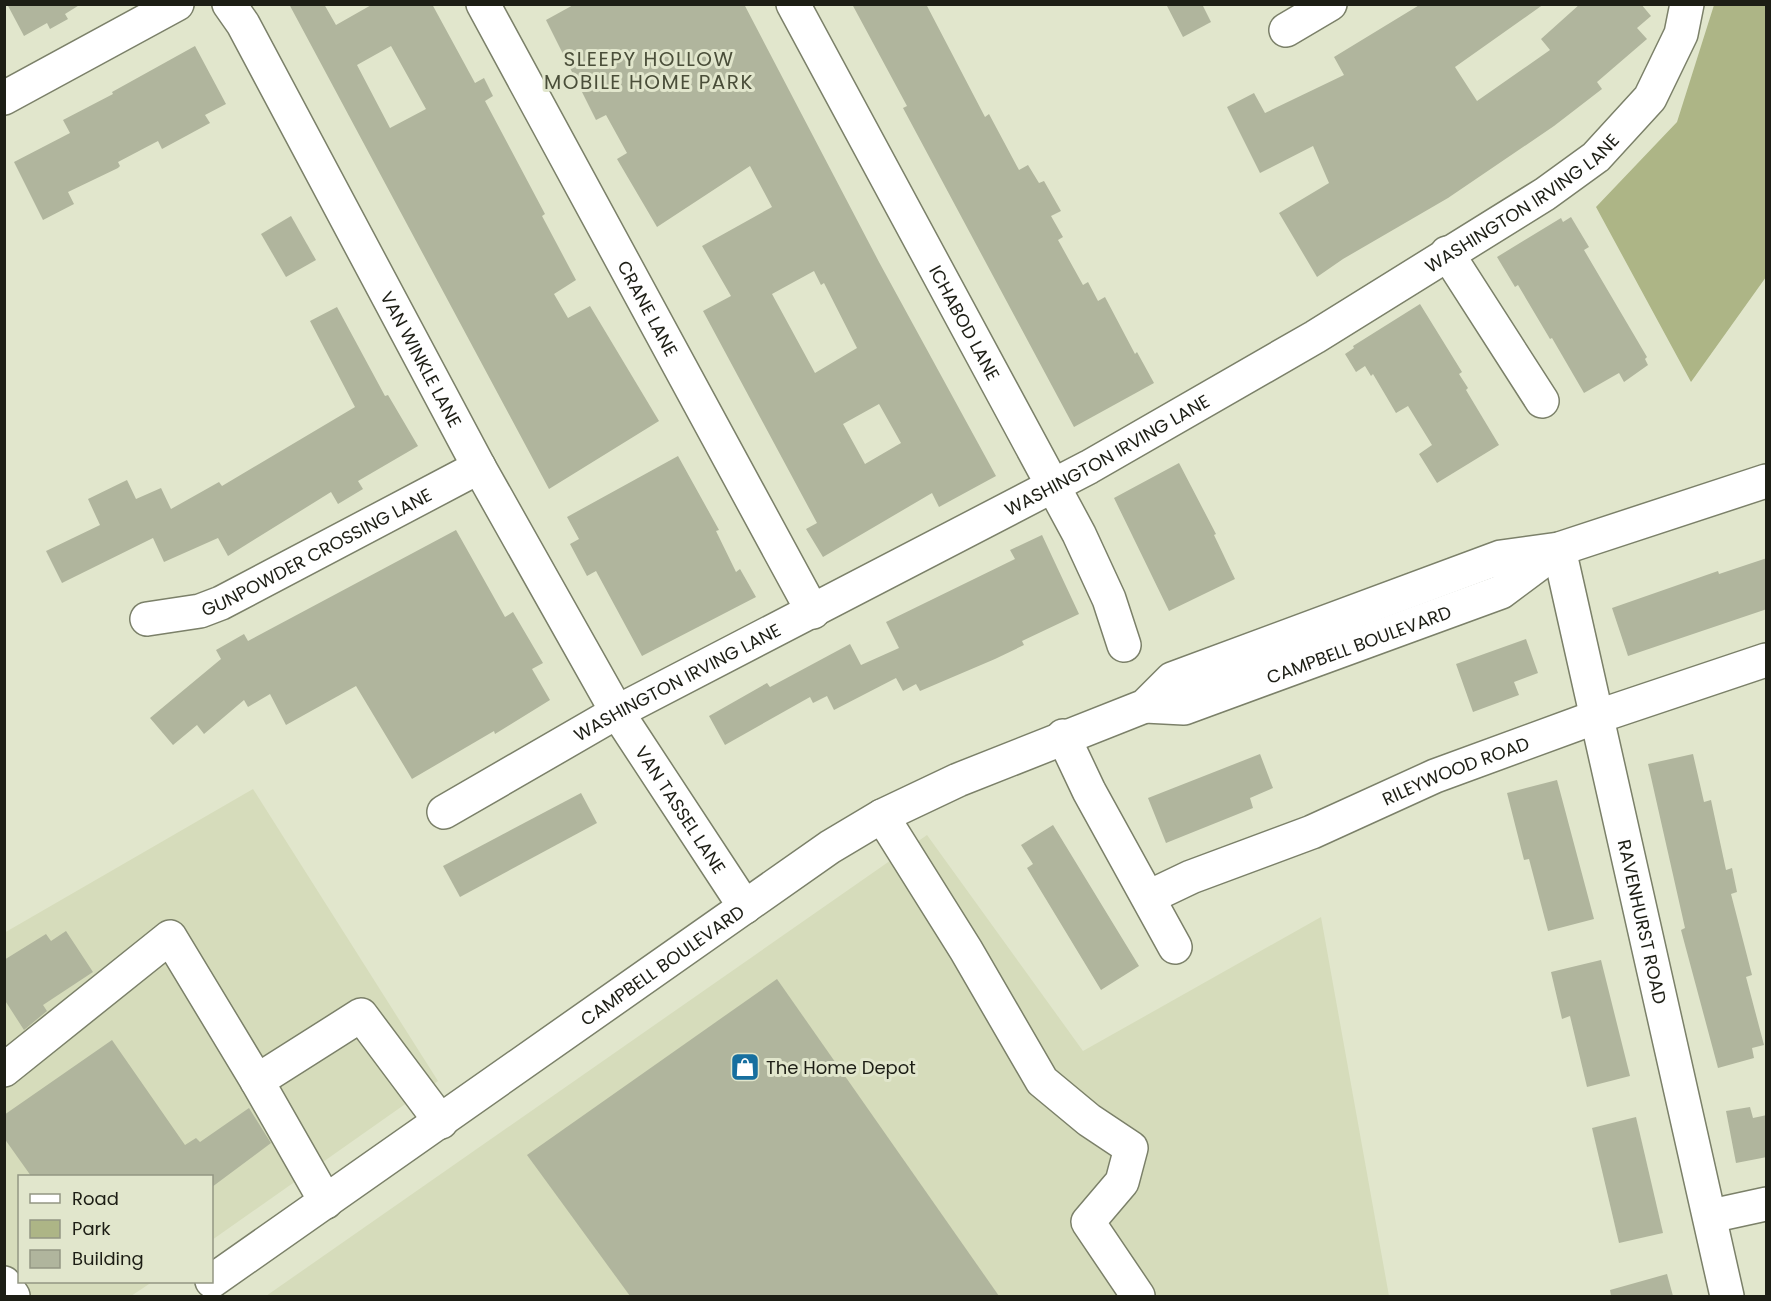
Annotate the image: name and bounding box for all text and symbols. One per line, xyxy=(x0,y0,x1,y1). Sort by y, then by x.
district label: SLEEPY HOLLOW MOBILE HOME PARK xyxy=(544,45,754,96)
street label: WASHINGTON IRVING LANE xyxy=(1420,128,1624,278)
street label: CRANE LANE xyxy=(612,256,684,360)
street label: ICHABOD LANE xyxy=(924,261,1006,385)
street label: VAN WINKLE LANE xyxy=(375,287,468,431)
street label: WASHINGTON IRVING LANE xyxy=(1000,388,1214,521)
street label: GUNPOWDER CROSSING LANE xyxy=(197,482,436,622)
street label: CAMPBELL BOULEVARD xyxy=(1263,599,1454,689)
street label: WASHINGTON IRVING LANE xyxy=(569,617,785,747)
street label: RILEYWOOD ROAD xyxy=(1378,730,1533,811)
street label: VAN TASSEL LANE xyxy=(630,740,732,878)
street label: RAVENHURST ROAD xyxy=(1612,837,1673,1006)
street label: CAMPBELL BOULEVARD xyxy=(575,899,749,1031)
shop icon: The Home Depot xyxy=(729,1051,761,1083)
place label: The Home Depot xyxy=(766,1055,916,1080)
legend xyxy=(18,1175,213,1283)
text: Road xyxy=(72,1186,119,1211)
text: Park xyxy=(72,1216,111,1241)
text: Building xyxy=(72,1246,144,1271)

